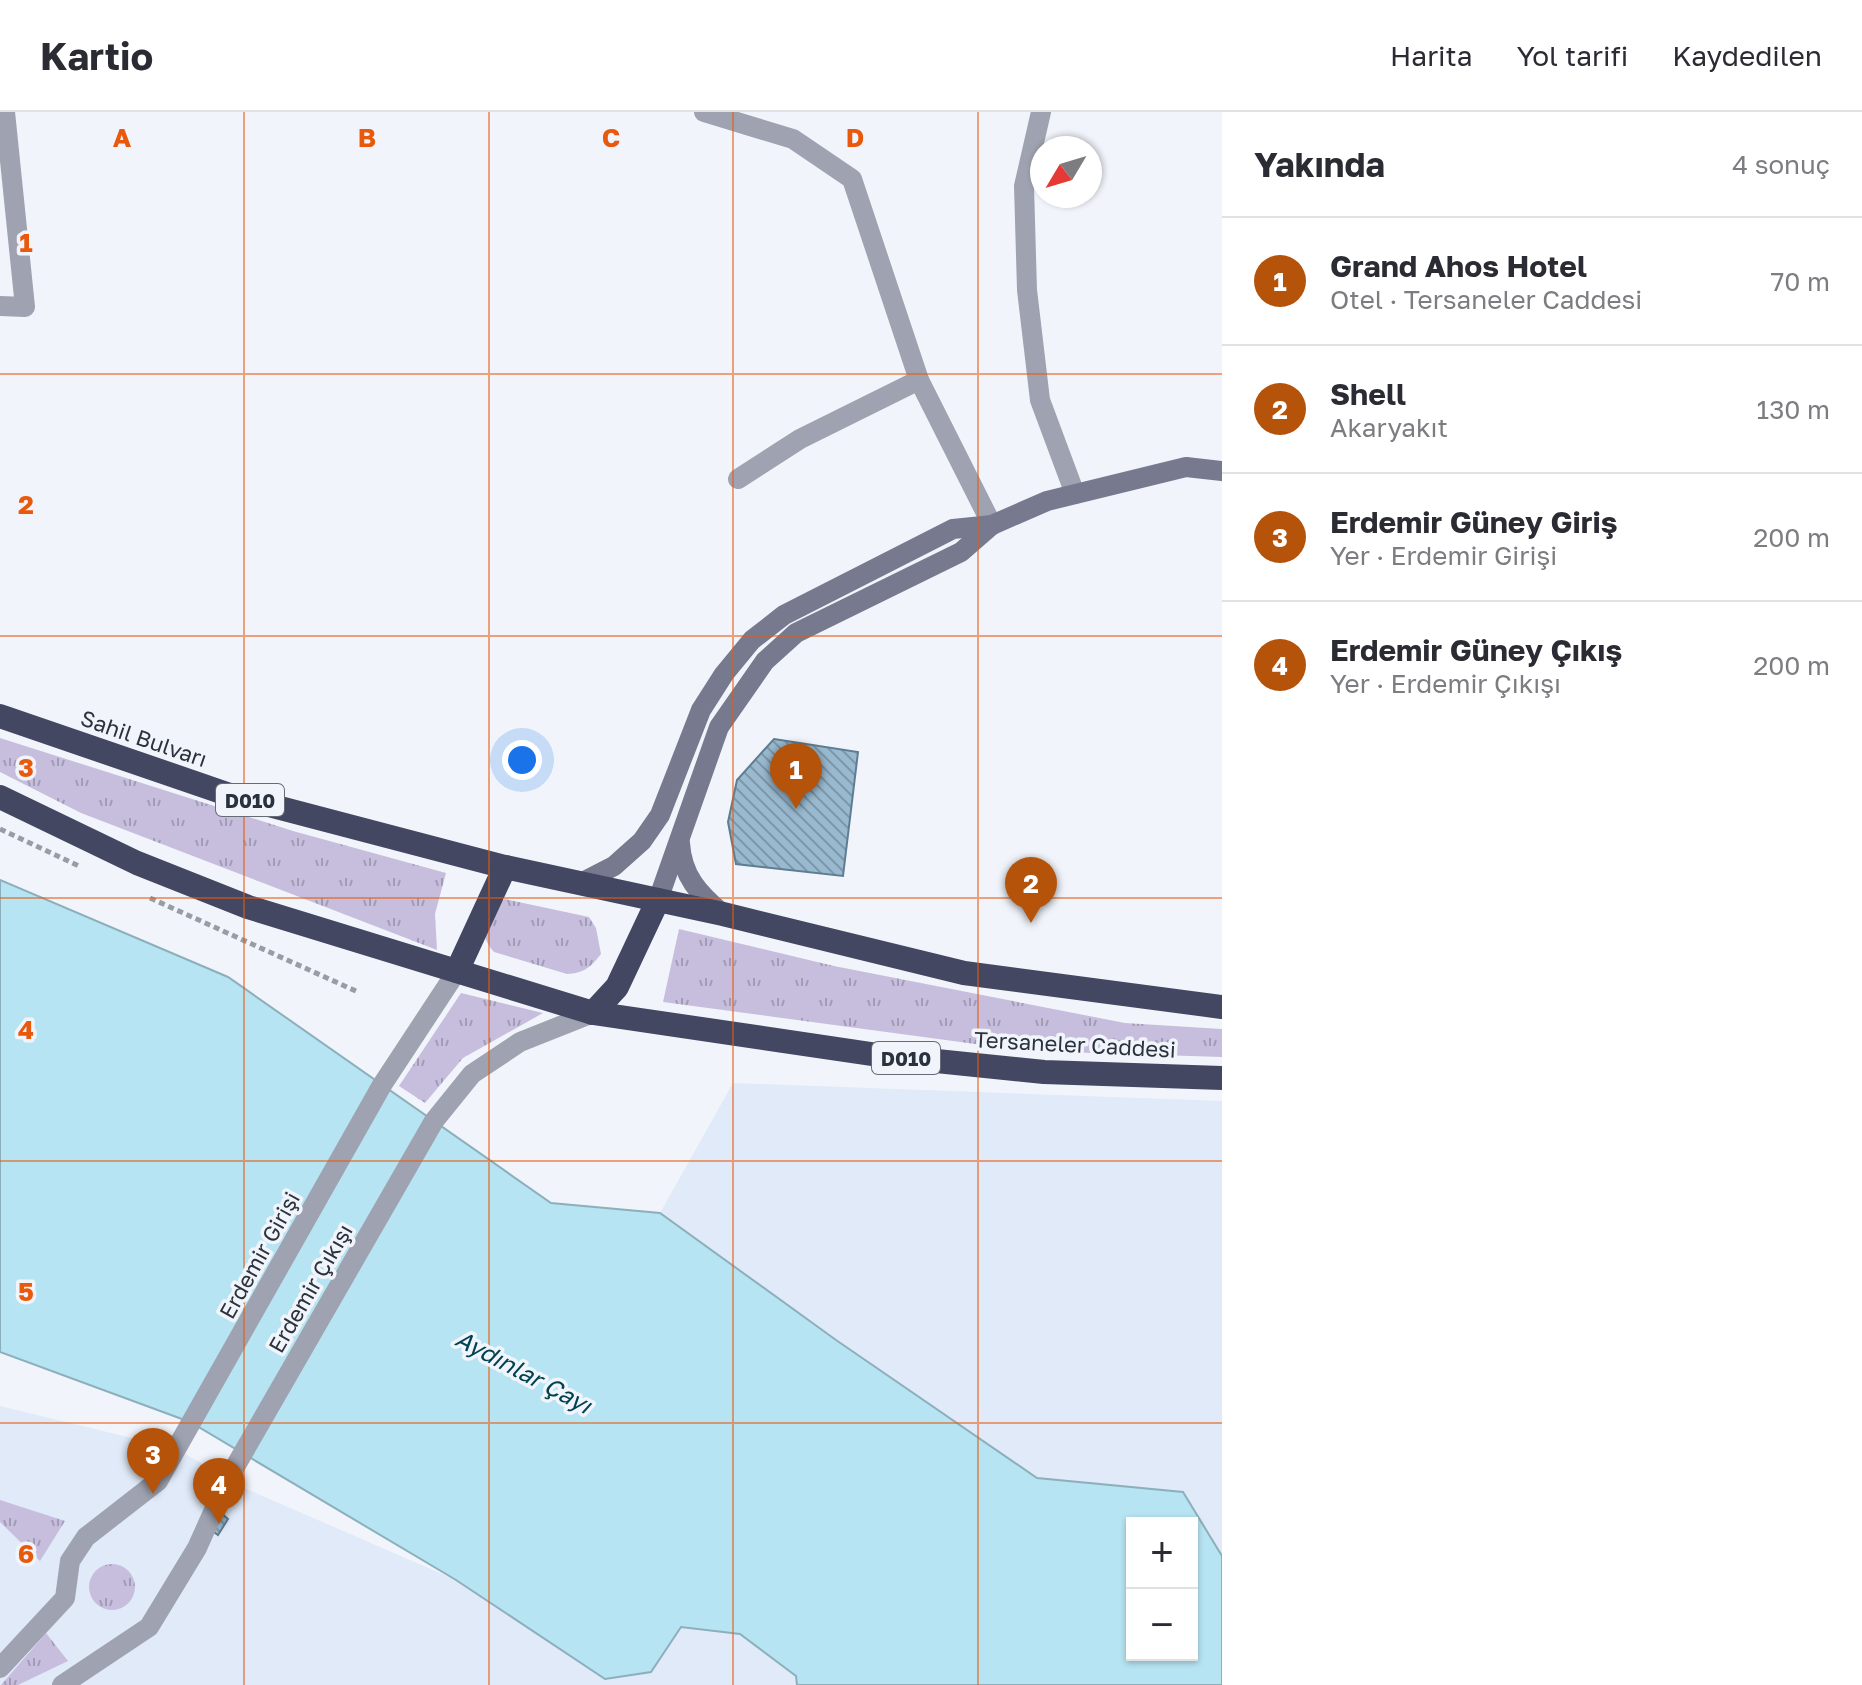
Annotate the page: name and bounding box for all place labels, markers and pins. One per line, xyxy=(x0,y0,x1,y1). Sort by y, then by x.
pin: 1 xyxy=(770,743,822,809)
pin: 2 xyxy=(1005,857,1057,923)
pin: 3 xyxy=(127,1428,179,1494)
pin: 4 xyxy=(193,1458,245,1524)

